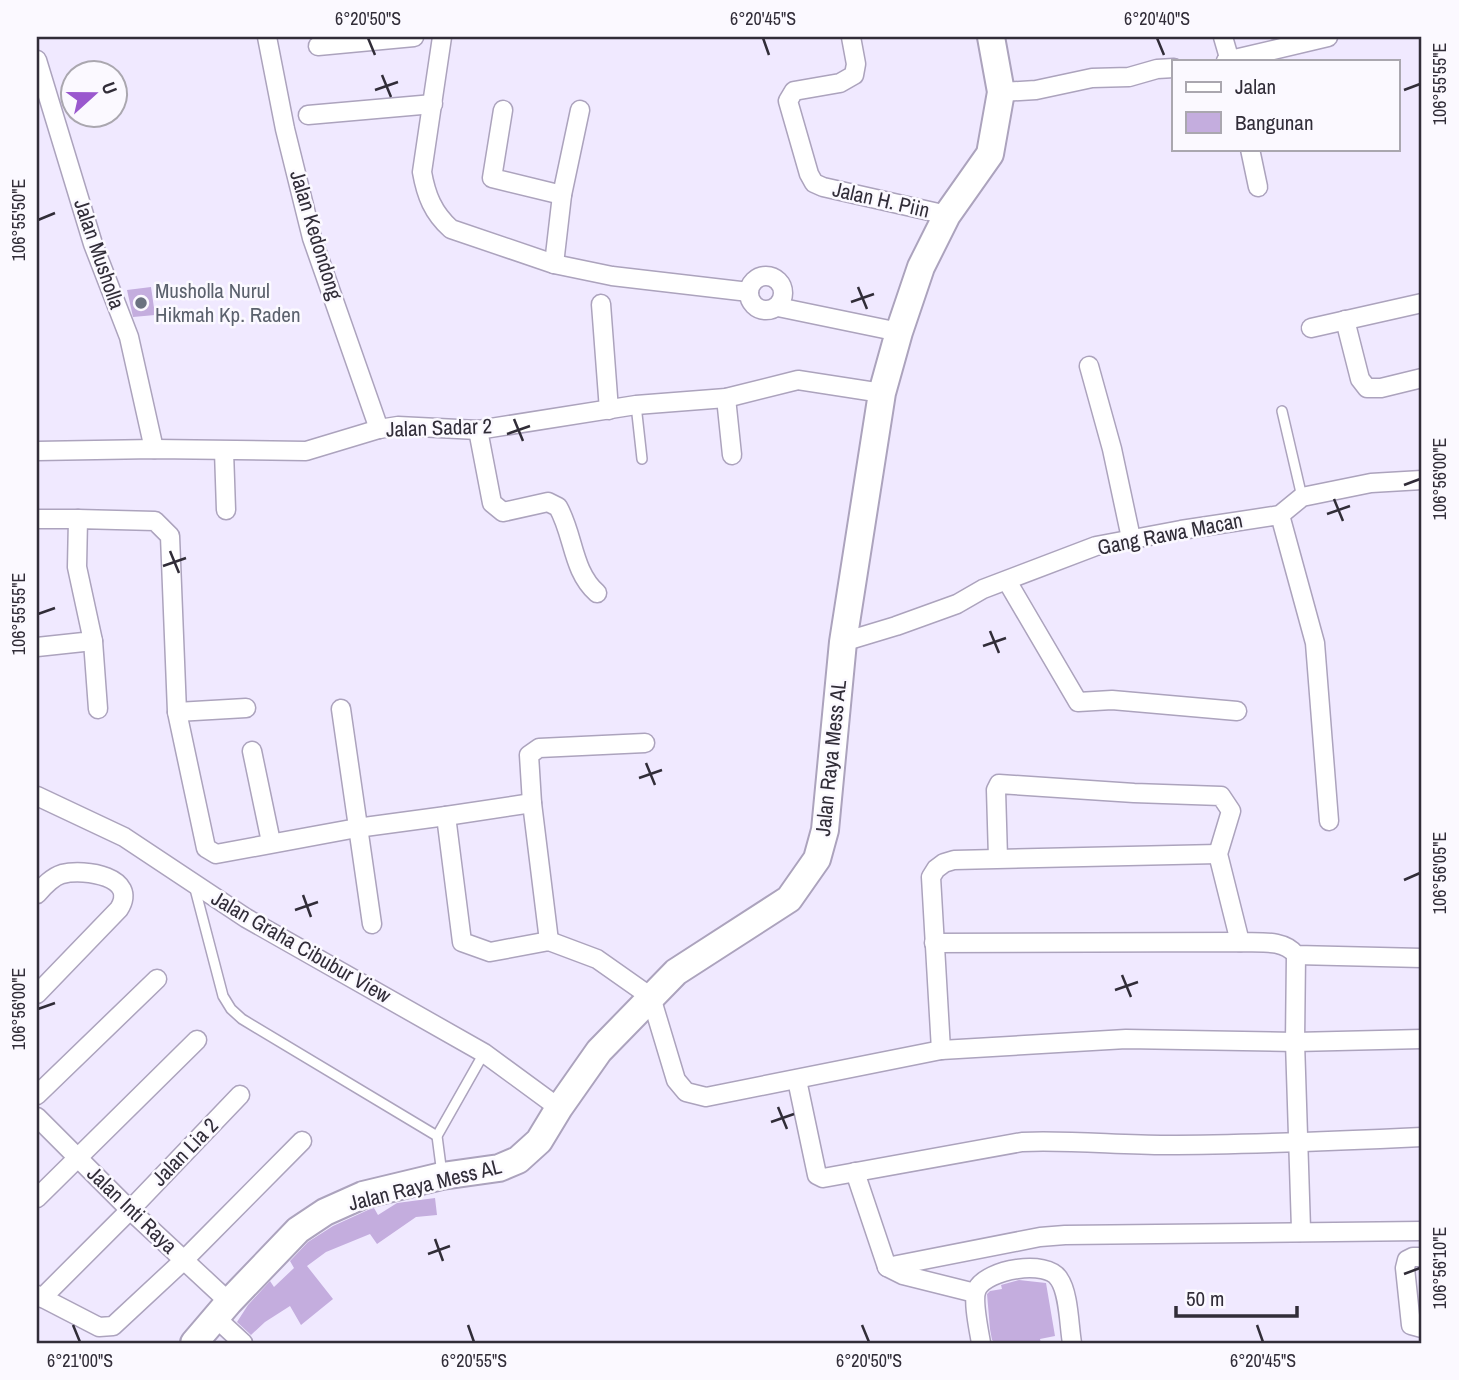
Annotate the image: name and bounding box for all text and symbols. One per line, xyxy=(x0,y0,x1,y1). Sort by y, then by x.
text: 6°20'50"S xyxy=(335,6,401,31)
text: 6°20'45"S xyxy=(730,6,796,31)
text: 6°20'40"S xyxy=(1124,6,1190,31)
text: 106°55'55"E xyxy=(1427,43,1452,125)
north arrow xyxy=(60,60,130,130)
legend xyxy=(1172,60,1400,150)
text: Jalan xyxy=(1235,72,1276,101)
text: U xyxy=(96,78,124,98)
text: Bangunan xyxy=(1235,108,1314,137)
street label: Jalan Kedondong xyxy=(283,167,350,304)
street label: Jalan H. Piin xyxy=(830,174,932,225)
text: 106°55'50"E xyxy=(6,179,31,261)
street label: Jalan Musholla xyxy=(67,195,132,313)
place label: Musholla Nurul Hikmah Kp. Raden xyxy=(155,276,301,329)
marker: Musholla Nurul Hikmah Kp. Raden xyxy=(133,295,149,311)
street label: Jalan Sadar 2 xyxy=(385,411,493,444)
text: 106°56'00"E xyxy=(1427,438,1452,520)
street label: Gang Rawa Macan xyxy=(1095,505,1245,562)
text: 106°55'55"E xyxy=(6,573,31,655)
street label: Jalan Raya Mess AL xyxy=(808,678,853,838)
text: 106°56'05"E xyxy=(1427,832,1452,914)
street label: Jalan Graha Cibubur View xyxy=(206,883,397,1010)
text: 106°56'00"E xyxy=(6,968,31,1050)
street label: Jalan Lia 2 xyxy=(145,1111,224,1192)
street label: Jalan Raya Mess AL xyxy=(345,1151,505,1218)
street label: Jalan Inti Raya xyxy=(81,1159,184,1260)
text: 106°56'10"E xyxy=(1427,1227,1452,1309)
scale bar xyxy=(1176,1275,1296,1319)
text: 50 m xyxy=(1186,1284,1224,1313)
text: 6°21'00"S xyxy=(47,1348,113,1373)
text: 6°20'55"S xyxy=(441,1348,507,1373)
text: 6°20'50"S xyxy=(836,1348,902,1373)
text: 6°20'45"S xyxy=(1230,1348,1296,1373)

